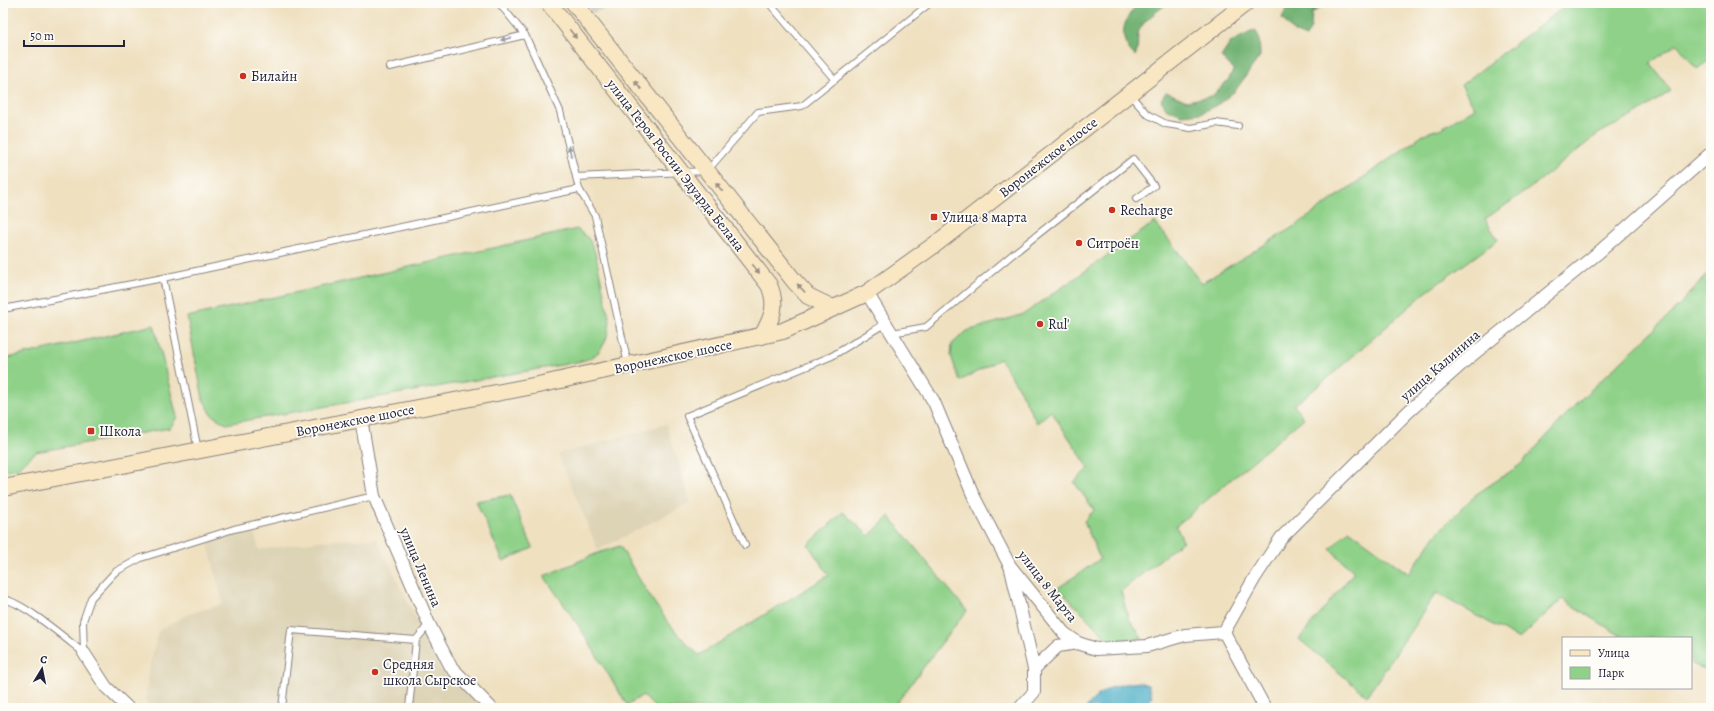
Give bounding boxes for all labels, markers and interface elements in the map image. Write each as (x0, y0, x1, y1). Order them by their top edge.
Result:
scale bar (24, 22, 124, 48)
text: 50 m (30, 28, 54, 44)
one-way arrow (569, 28, 577, 39)
one-way arrow (500, 37, 513, 43)
place label: Билайн (251, 67, 297, 86)
marker: Билайн (238, 71, 248, 81)
street label: улица Героя России Эдуарда Белана (602, 74, 749, 256)
one-way arrow (634, 79, 643, 90)
street label: Воронежское шоссе (995, 113, 1102, 202)
one-way arrow (566, 145, 572, 157)
one-way arrow (715, 181, 724, 192)
place label: Recharge (1120, 201, 1173, 220)
marker: Recharge (1107, 205, 1117, 215)
place label: Улица 8 марта (942, 208, 1027, 227)
marker: Улица 8 марта (929, 212, 939, 222)
place label: Ситроён (1087, 234, 1139, 253)
marker: Ситроён (1074, 238, 1084, 248)
one-way arrow (752, 263, 761, 274)
one-way arrow (796, 283, 806, 293)
place label: Rul' (1048, 315, 1070, 334)
marker: Rul' (1035, 319, 1045, 329)
street label: улица Калинина (1396, 325, 1485, 406)
street label: Воронежское шоссе (612, 335, 734, 378)
street label: Воронежское шоссе (294, 400, 416, 441)
place label: Школа (99, 422, 142, 441)
marker: Школа (86, 426, 96, 436)
street label: улица Ленина (395, 524, 446, 610)
street label: улица 8 Марта (1013, 546, 1082, 627)
legend (1562, 637, 1692, 689)
text: Улица (1598, 645, 1630, 661)
north arrow (22, 649, 62, 689)
text: С (39, 652, 49, 668)
place label: Средняя школа Сырское (383, 655, 476, 690)
text: Парк (1598, 665, 1624, 681)
marker: Средняя школа Сырское (370, 667, 380, 677)

